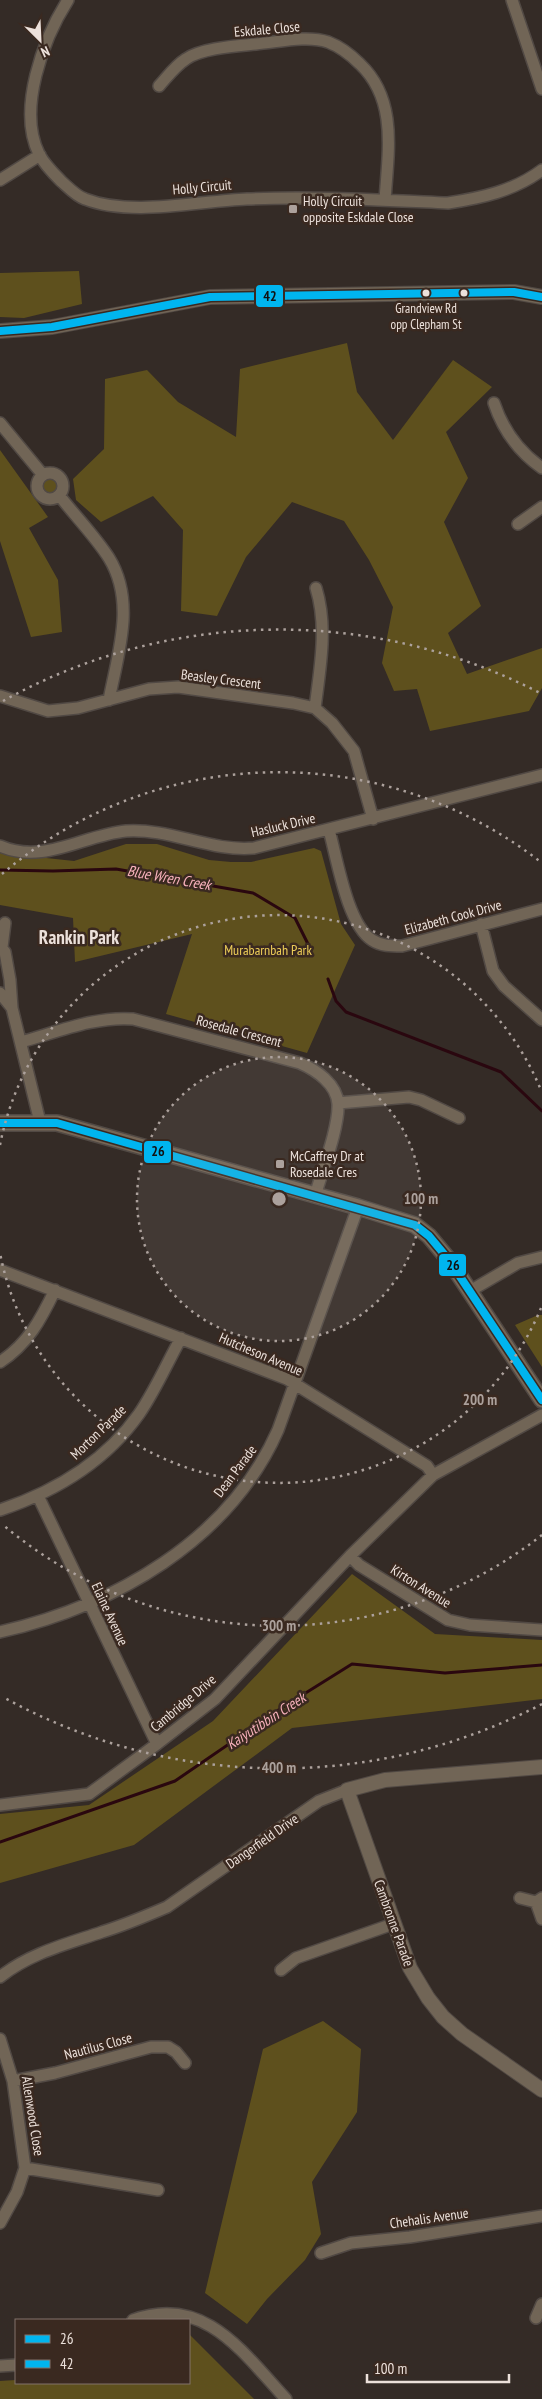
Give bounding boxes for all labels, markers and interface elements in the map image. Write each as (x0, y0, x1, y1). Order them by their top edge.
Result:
north arrow (15, 15, 65, 65)
street label: Eskdale Close (233, 17, 301, 41)
text: N (38, 42, 52, 62)
street label: Holly Circuit (172, 175, 232, 199)
place label: Holly Circuit opposite Eskdale Close (303, 192, 414, 226)
marker: Holly Circuit opposite Eskdale Close (287, 203, 299, 215)
line badge: 42 (255, 284, 284, 308)
text: 42 (263, 287, 277, 305)
marker: Grandview Rd opp Clepham St (421, 288, 431, 298)
unlabelled marker (459, 288, 469, 298)
place label: Grandview Rd opp Clepham St (391, 300, 462, 333)
street label: Beasley Crescent (180, 665, 262, 693)
street label: Hasluck Drive (249, 809, 317, 841)
water label: Blue Wren Creek (126, 861, 215, 895)
street label: Elizabeth Cook Drive (403, 895, 504, 939)
district label: Rankin Park (39, 925, 119, 949)
park label: Murabarnbah Park (224, 941, 312, 959)
street label: Rosedale Crescent (194, 1011, 284, 1051)
line badge: 26 (143, 1140, 172, 1164)
text: 26 (151, 1142, 165, 1160)
place label: McCaffrey Dr at Rosedale Cres (290, 1147, 364, 1181)
marker: McCaffrey Dr at Rosedale Cres (274, 1158, 286, 1170)
text: 100 m (404, 1189, 438, 1208)
centre of rings (270, 1190, 288, 1208)
line badge: 26 (438, 1253, 467, 1277)
text: 26 (446, 1256, 460, 1274)
street label: Hutcheson Avenue (216, 1328, 306, 1380)
text: 200 m (463, 1390, 497, 1409)
street label: Morton Parade (66, 1401, 130, 1463)
street label: Dean Parade (210, 1441, 261, 1501)
street label: Kirton Avenue (387, 1560, 455, 1612)
street label: Elaine Avenue (88, 1579, 133, 1649)
text: 300 m (262, 1616, 296, 1635)
street label: Cambridge Drive (146, 1670, 220, 1736)
water label: Kaiyutibbin Creek (222, 1687, 311, 1753)
text: 400 m (262, 1758, 296, 1777)
street label: Dangerfield Drive (222, 1809, 302, 1873)
street label: Cambronne Parade (370, 1877, 418, 1969)
street label: Nautilus Close (62, 2028, 134, 2064)
street label: Allenwood Close (18, 2075, 48, 2157)
street label: Chehalis Avenue (389, 2204, 470, 2232)
legend (15, 2319, 190, 2384)
text: 26 (60, 2329, 74, 2348)
scale bar (367, 2352, 510, 2384)
text: 42 (60, 2354, 74, 2373)
text: 100 m (374, 2359, 407, 2378)

